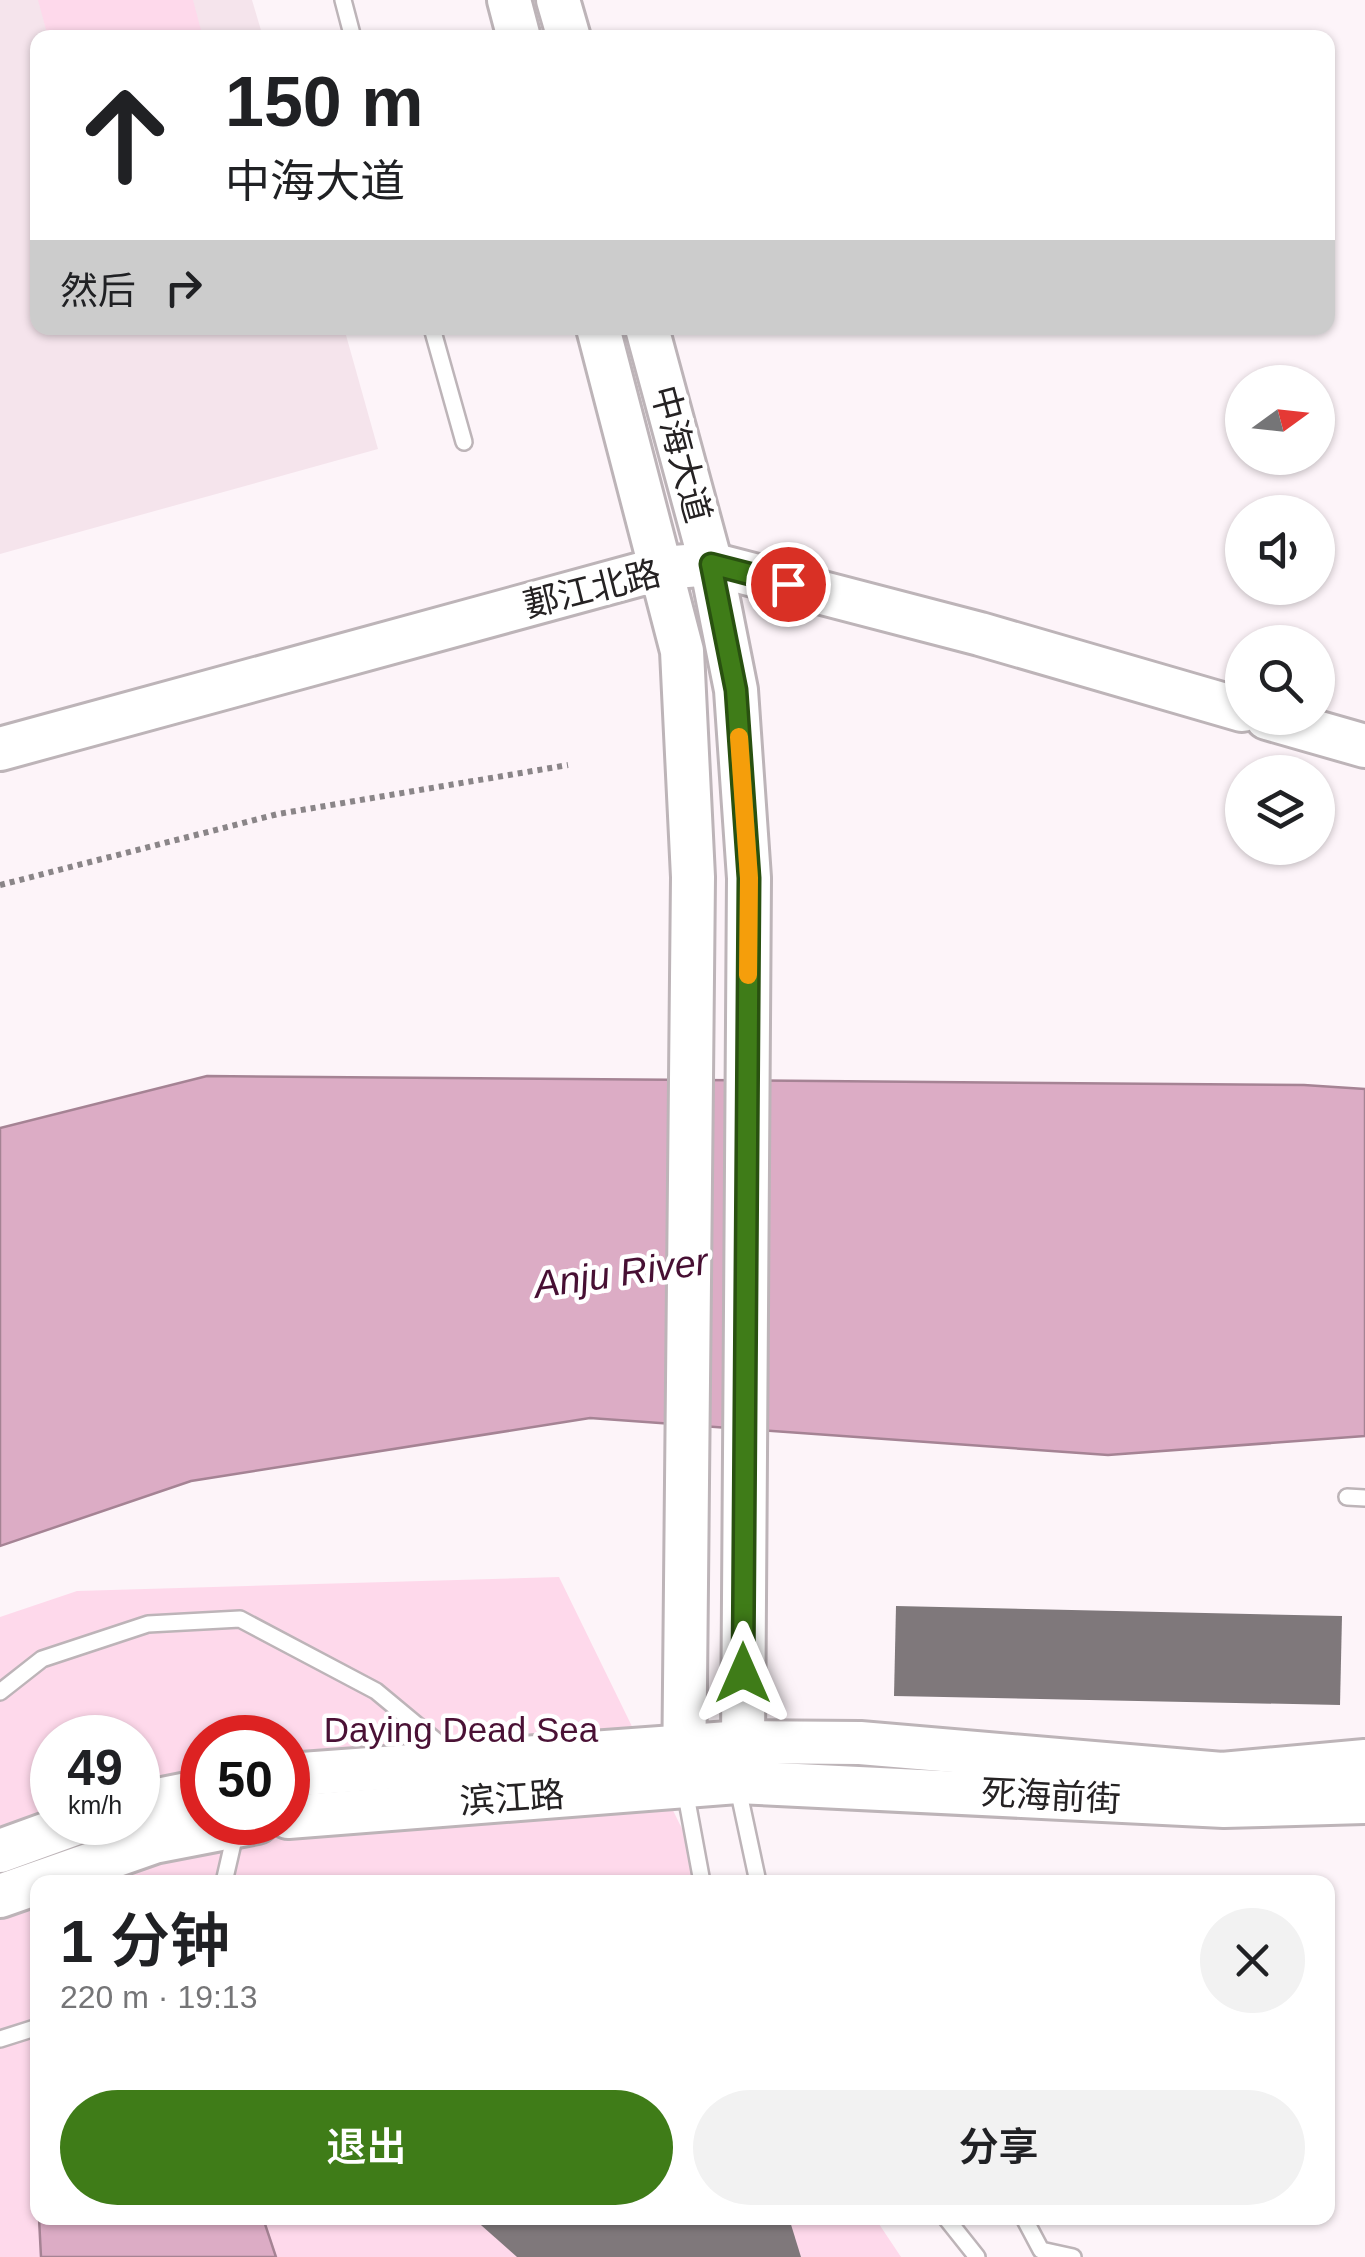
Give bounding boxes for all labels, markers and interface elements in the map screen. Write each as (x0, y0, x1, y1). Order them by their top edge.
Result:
text: 150 m (225, 63, 423, 141)
icon: ahead (60, 70, 190, 200)
text: 中海大道 (225, 156, 405, 207)
icon: right (156, 260, 211, 315)
text: 然后 (60, 270, 136, 312)
north arrow (1225, 365, 1335, 475)
map controls (1225, 365, 1335, 865)
street label: 中海大道 (645, 381, 718, 527)
button: sound (1225, 495, 1335, 605)
pin (746, 542, 831, 627)
street label: 郪江北路 (519, 553, 665, 624)
icon: arrive (761, 557, 816, 612)
button: search (1225, 625, 1335, 735)
button: layers (1225, 755, 1335, 865)
water label: Anju River (529, 1240, 712, 1306)
position arrow (691, 1621, 795, 1725)
park label: Daying Dead Sea (324, 1710, 599, 1749)
speed limit sign: 50 (180, 1715, 310, 1845)
text: 49 (67, 1740, 123, 1796)
street label: 死海前街 (980, 1772, 1122, 1819)
street label: 滨江路 (458, 1774, 566, 1821)
text: km/h (68, 1791, 122, 1819)
text: 1 分钟 (60, 1908, 230, 1975)
button: close (1200, 1908, 1305, 2013)
text: 220 m · 19:13 (60, 1979, 257, 2015)
button: 退出 (60, 2090, 673, 2205)
button: 分享 (693, 2090, 1305, 2205)

